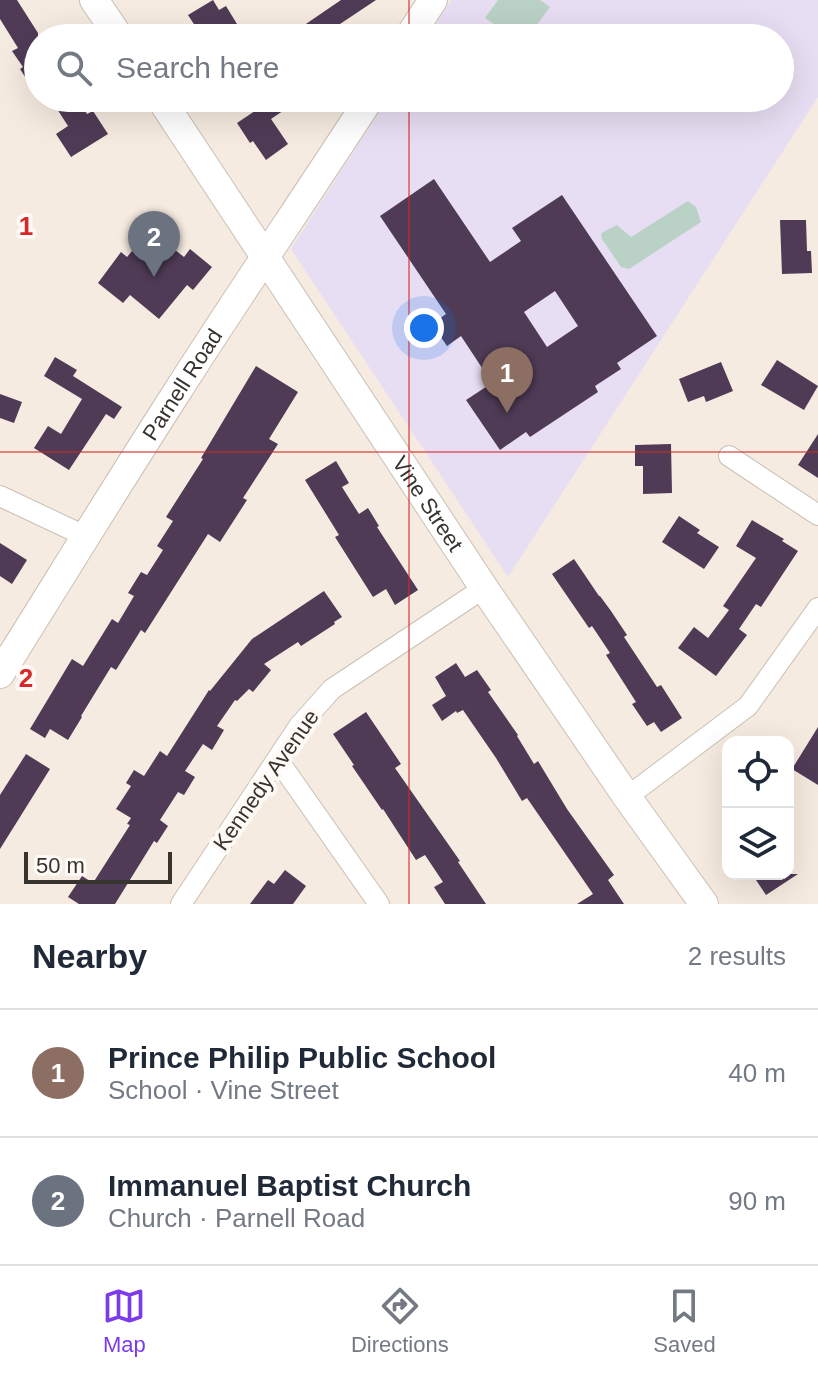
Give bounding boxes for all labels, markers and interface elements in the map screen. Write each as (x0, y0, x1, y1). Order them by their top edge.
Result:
search box (24, 24, 794, 112)
icon: search (52, 46, 96, 90)
text: Search here (116, 51, 279, 84)
text: 1 (19, 211, 33, 241)
pin: 2 (128, 211, 180, 277)
your location (404, 308, 444, 348)
street label: Parnell Road (137, 324, 227, 445)
pin: 1 (481, 347, 533, 413)
street label: Vine Street (388, 451, 468, 556)
text: 2 (19, 663, 33, 693)
street label: Kennedy Avenue (208, 705, 324, 855)
map controls (722, 736, 794, 880)
button: locate (722, 736, 794, 808)
button: layers (722, 808, 794, 880)
scale bar (24, 848, 172, 884)
text: 50 m (36, 853, 85, 878)
text: Nearby (32, 937, 147, 975)
text: 2 results (688, 941, 786, 971)
text: Prince Philip Public School (108, 1041, 496, 1074)
text: 1 (51, 1058, 65, 1088)
text: 40 m (728, 1058, 786, 1088)
text: School · Vine Street (108, 1075, 339, 1105)
text: Immanuel Baptist Church (108, 1169, 471, 1202)
text: 2 (51, 1186, 65, 1216)
text: 90 m (728, 1186, 786, 1216)
text: Church · Parnell Road (108, 1203, 365, 1233)
tab: Map (102, 1284, 146, 1358)
tab: Directions (351, 1284, 449, 1358)
tab: Saved (653, 1284, 716, 1358)

